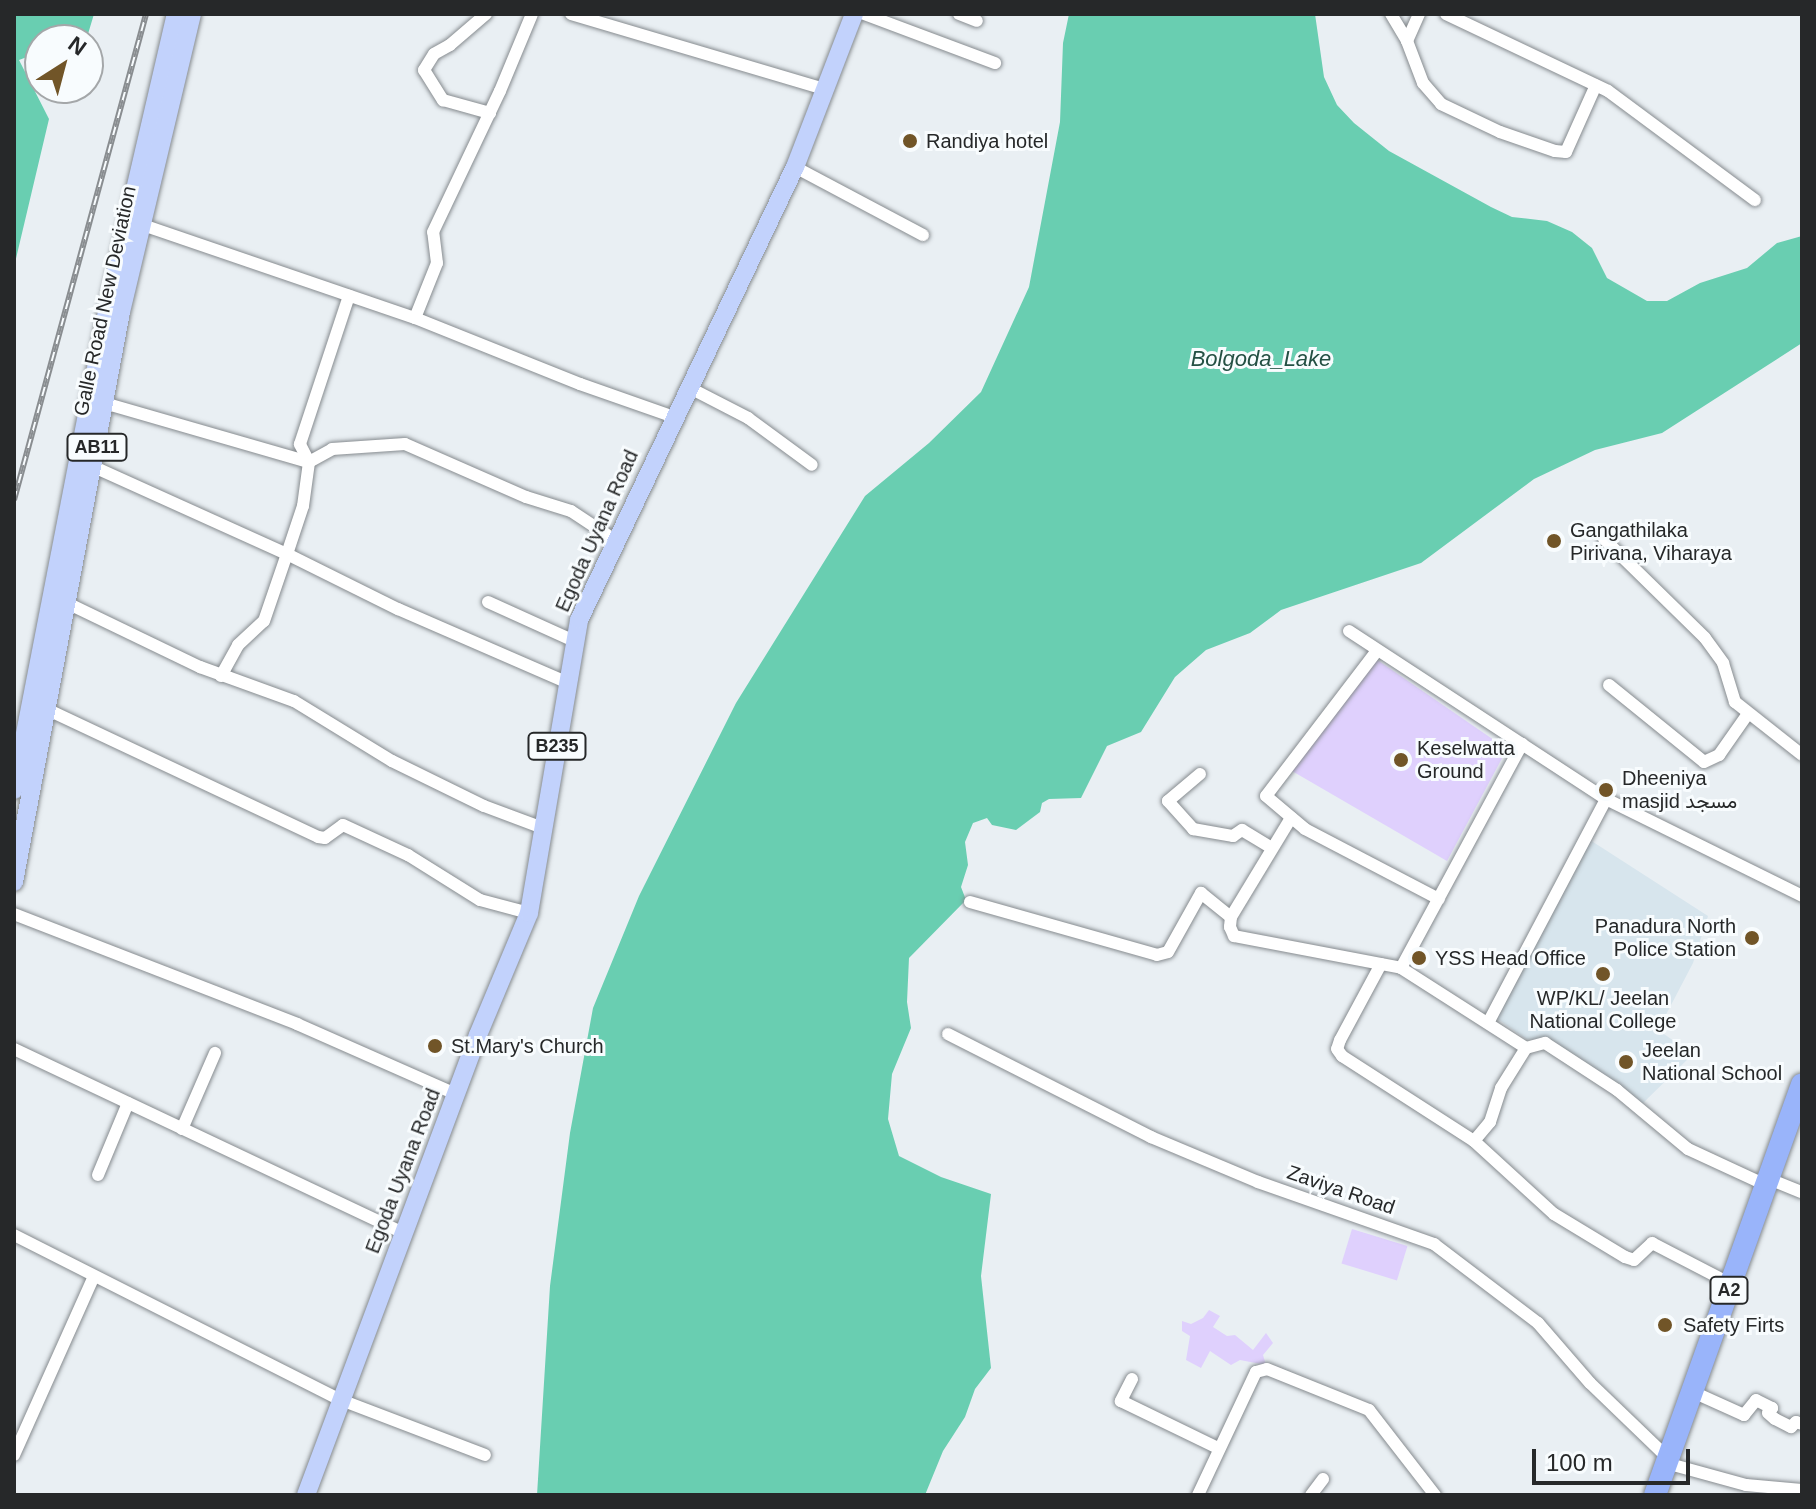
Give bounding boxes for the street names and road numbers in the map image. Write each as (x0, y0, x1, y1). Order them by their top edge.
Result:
street label: Galle Road New Deviation (69, 184, 141, 418)
road number: AB11 (65, 433, 129, 461)
street label: Egoda Uyana Road (551, 446, 643, 616)
road number: B235 (527, 732, 587, 760)
street label: Egoda Uyana Road (361, 1085, 445, 1257)
street label: Zaviya Road (1284, 1160, 1398, 1220)
road number: A2 (1709, 1276, 1749, 1304)

